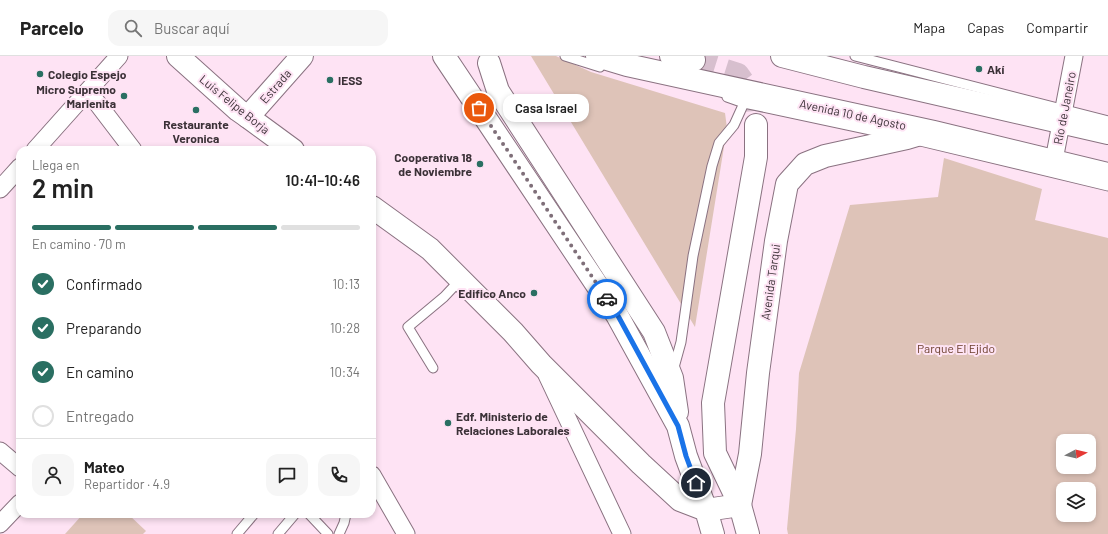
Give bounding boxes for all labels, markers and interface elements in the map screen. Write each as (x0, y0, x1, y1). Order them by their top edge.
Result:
search box (108, 10, 388, 46)
text: Parcelo (20, 16, 84, 39)
icon: search (122, 17, 144, 39)
text: Buscar aquí (154, 19, 230, 37)
text: Mapa (913, 19, 945, 36)
text: Capas (967, 19, 1004, 36)
text: Compartir (1026, 19, 1088, 36)
place label: Akí (987, 62, 1004, 76)
marker: Akí (974, 64, 984, 74)
street label: Estrada (256, 66, 294, 106)
place label: Colegio Espejo (48, 67, 127, 81)
marker: Colegio Espejo (35, 69, 45, 79)
street label: Río de Janeiro (1050, 70, 1078, 146)
street label: Luis Felipe Borja (197, 72, 273, 136)
place label: IESS (338, 73, 362, 87)
marker: IESS (325, 75, 335, 85)
place label: Micro Supremo Marlenita (36, 82, 116, 110)
marker: Micro Supremo Marlenita (119, 91, 129, 101)
pin (462, 91, 496, 125)
callout: Casa Israel (503, 94, 589, 122)
street label: Avenida 10 de Agosto (798, 96, 908, 132)
icon: bag (468, 97, 490, 119)
text: Casa Israel (515, 100, 577, 116)
marker: Restaurante Veronica (191, 105, 201, 115)
place label: Restaurante Veronica (163, 117, 229, 145)
place label: Cooperativa 18 de Noviembre (394, 150, 472, 178)
text: Llega en (32, 157, 79, 173)
marker: Cooperativa 18 de Noviembre (475, 159, 485, 169)
text: 10:41–10:46 (285, 171, 360, 189)
text: 2 min (32, 172, 94, 203)
text: En camino · 70 m (32, 236, 126, 252)
street label: Avenida Tarqui (758, 243, 782, 321)
icon: check (32, 273, 54, 295)
text: Confirmado (66, 275, 142, 293)
text: 10:13 (332, 276, 360, 292)
courier (587, 279, 627, 319)
place label: Edifico Anco (458, 286, 526, 300)
marker: Edifico Anco (529, 288, 539, 298)
icon: car (596, 288, 618, 310)
icon: check (32, 317, 54, 339)
text: Preparando (66, 319, 142, 337)
text: 10:28 (330, 320, 360, 336)
park label: Parque El Ejido (917, 341, 995, 355)
icon: check (32, 361, 54, 383)
text: En camino (66, 363, 134, 381)
text: 10:34 (330, 364, 360, 380)
text: Entregado (66, 407, 134, 425)
place label: Edf. Ministerio de Relaciones Laborales (456, 409, 570, 437)
marker: Edf. Ministerio de Relaciones Laborales (443, 418, 453, 428)
north arrow (1056, 434, 1096, 474)
map controls (1056, 434, 1096, 522)
button: person (32, 454, 74, 496)
button: chat (266, 454, 308, 496)
button: phone (318, 454, 360, 496)
text: Mateo (84, 458, 125, 476)
pin (679, 466, 713, 500)
icon: home (685, 472, 707, 494)
text: Repartidor · 4.9 (84, 476, 170, 492)
button: layers (1056, 482, 1096, 522)

